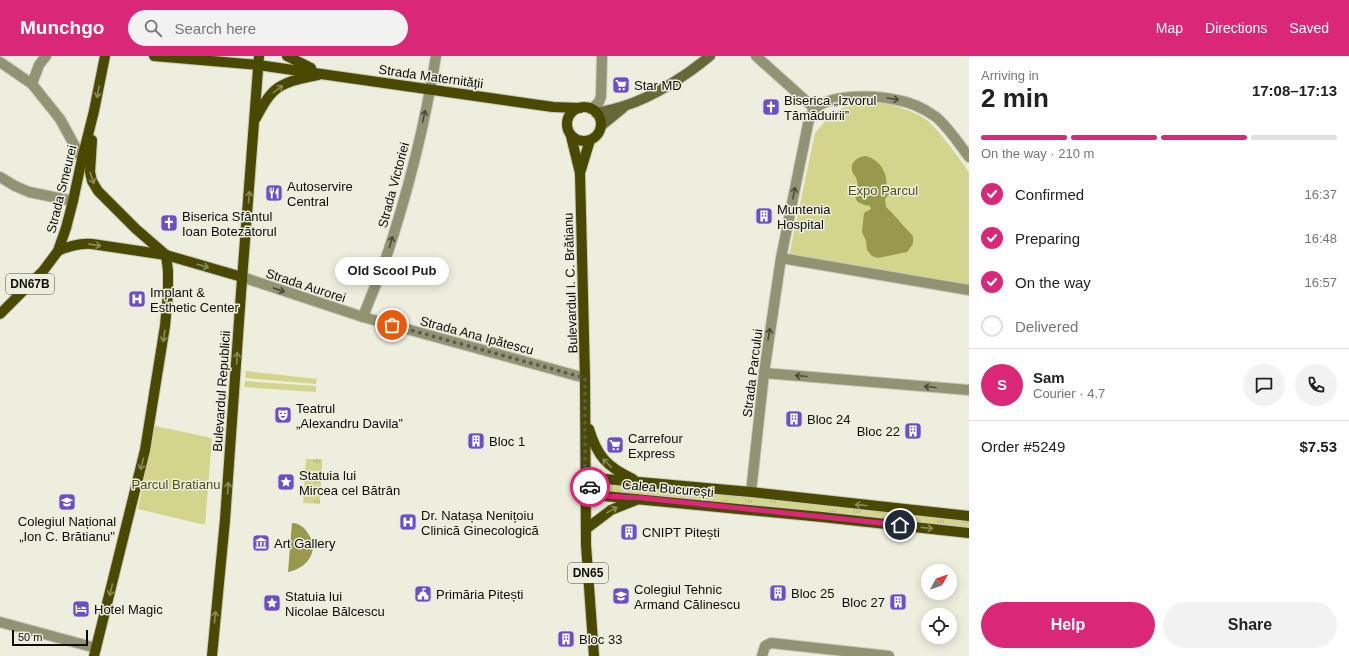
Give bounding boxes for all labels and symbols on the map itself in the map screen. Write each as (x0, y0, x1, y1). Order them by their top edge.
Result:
street label: Strada Maternității (378, 62, 484, 91)
supermarket icon: Star MD (611, 75, 631, 95)
place label: Star MD (634, 78, 682, 93)
one-way arrow (272, 84, 283, 93)
one-way arrow (94, 86, 102, 99)
place label: Biserica „Izvorul Tămăduirii” (784, 93, 877, 123)
one-way arrow (886, 95, 899, 103)
church icon: Biserica „Izvorul Tămăduirii” (761, 97, 781, 117)
one-way arrow (421, 110, 429, 123)
street label: Strada Victoriei (375, 141, 412, 230)
street label: Strada Smeurei (43, 143, 80, 235)
one-way arrow (89, 171, 96, 184)
place label: Autoservire Central (287, 179, 353, 209)
restaurant icon: Autoservire Central (264, 183, 284, 203)
park label: Expo Parcul (848, 183, 918, 198)
one-way arrow (790, 186, 798, 199)
one-way arrow (245, 191, 252, 204)
place label: Muntenia Hospital (777, 202, 831, 232)
building icon: Muntenia Hospital (754, 206, 774, 226)
place label: Biserica Sfântul Ioan Botezătorul (182, 209, 277, 239)
street label: Bulevardul I. C. Brătianu (561, 212, 580, 354)
church icon: Biserica Sfântul Ioan Botezătorul (159, 213, 179, 233)
one-way arrow (388, 235, 395, 248)
one-way arrow (88, 241, 101, 249)
callout: Old Scool Pub (335, 257, 449, 285)
one-way arrow (196, 263, 209, 270)
street label: Strada Aurorei (264, 266, 348, 305)
road number: DN67B (6, 274, 54, 294)
place label: Implant & Esthetic Center (150, 285, 240, 315)
one-way arrow (273, 287, 285, 295)
hospital icon: Implant & Esthetic Center (127, 289, 147, 309)
pin (375, 308, 409, 342)
street label: Strada Ana Ipătescu (418, 313, 535, 358)
street label: Strada Parcului (740, 328, 765, 418)
one-way arrow (765, 328, 773, 341)
one-way arrow (160, 329, 168, 342)
street label: Bulevardul Republicii (210, 330, 233, 452)
one-way arrow (233, 352, 241, 365)
one-way arrow (795, 373, 808, 380)
one-way arrow (924, 383, 937, 391)
place label: Teatrul „Alexandru Davila” (296, 401, 403, 431)
theatre icon: Teatrul „Alexandru Davila” (273, 405, 293, 425)
building icon: Bloc 24 (784, 409, 804, 429)
place label: Bloc 24 (807, 412, 850, 427)
building icon: Bloc 22 (903, 421, 923, 441)
place label: Bloc 22 (857, 424, 900, 439)
building icon: Bloc 1 (466, 431, 486, 451)
place label: Carrefour Express (628, 431, 684, 461)
place label: Bloc 1 (489, 434, 525, 449)
supermarket icon: Carrefour Express (605, 435, 625, 455)
one-way arrow (138, 457, 145, 470)
one-way arrow (602, 458, 612, 467)
courier (570, 467, 610, 507)
place label: Statuia lui Mircea cel Bătrân (299, 468, 400, 498)
place icon: Statuia lui Mircea cel Bătrân (276, 472, 296, 492)
park label: Parcul Bratianu (132, 477, 220, 492)
street label: Calea București (622, 477, 714, 500)
one-way arrow (224, 482, 231, 495)
school or university icon: Colegiul Național „Ion C. Brătianu" (57, 492, 77, 512)
one-way arrow (855, 501, 868, 509)
one-way arrow (606, 505, 618, 513)
place label: Dr. Natașa Nenițoiu Clinică Ginecologică (421, 508, 540, 538)
pin (883, 508, 917, 542)
hospital icon: Dr. Natașa Nenițoiu Clinică Ginecologică (398, 512, 418, 532)
place label: Colegiul Național „Ion C. Brătianu" (18, 514, 116, 544)
building icon: CNIPT Pitești (619, 522, 639, 542)
one-way arrow (920, 524, 933, 532)
place label: CNIPT Pitești (642, 525, 720, 540)
museum icon: Art Gallery (251, 533, 271, 553)
place label: Art Gallery (274, 536, 336, 551)
road number: DN65 (568, 563, 608, 583)
north arrow (921, 564, 957, 600)
place label: Colegiul Tehnic Armand Călinescu (634, 582, 740, 612)
one-way arrow (107, 583, 114, 596)
building icon: Bloc 25 (768, 583, 788, 603)
public building icon: Primăria Pitești (413, 584, 433, 604)
school or university icon: Colegiul Tehnic Armand Călinescu (611, 586, 631, 606)
place label: Bloc 25 (791, 586, 834, 601)
place label: Primăria Pitești (436, 587, 524, 602)
place label: Statuia lui Nicolae Bălcescu (285, 589, 385, 619)
building icon: Bloc 27 (888, 592, 908, 612)
place icon: Statuia lui Nicolae Bălcescu (262, 593, 282, 613)
place label: Bloc 27 (842, 595, 885, 610)
hotel icon: Hotel Magic (71, 599, 91, 619)
place label: Hotel Magic (94, 602, 163, 617)
one-way arrow (212, 611, 219, 624)
scale bar (12, 628, 88, 647)
building icon: Bloc 33 (556, 629, 576, 649)
place label: Bloc 33 (579, 632, 622, 647)

